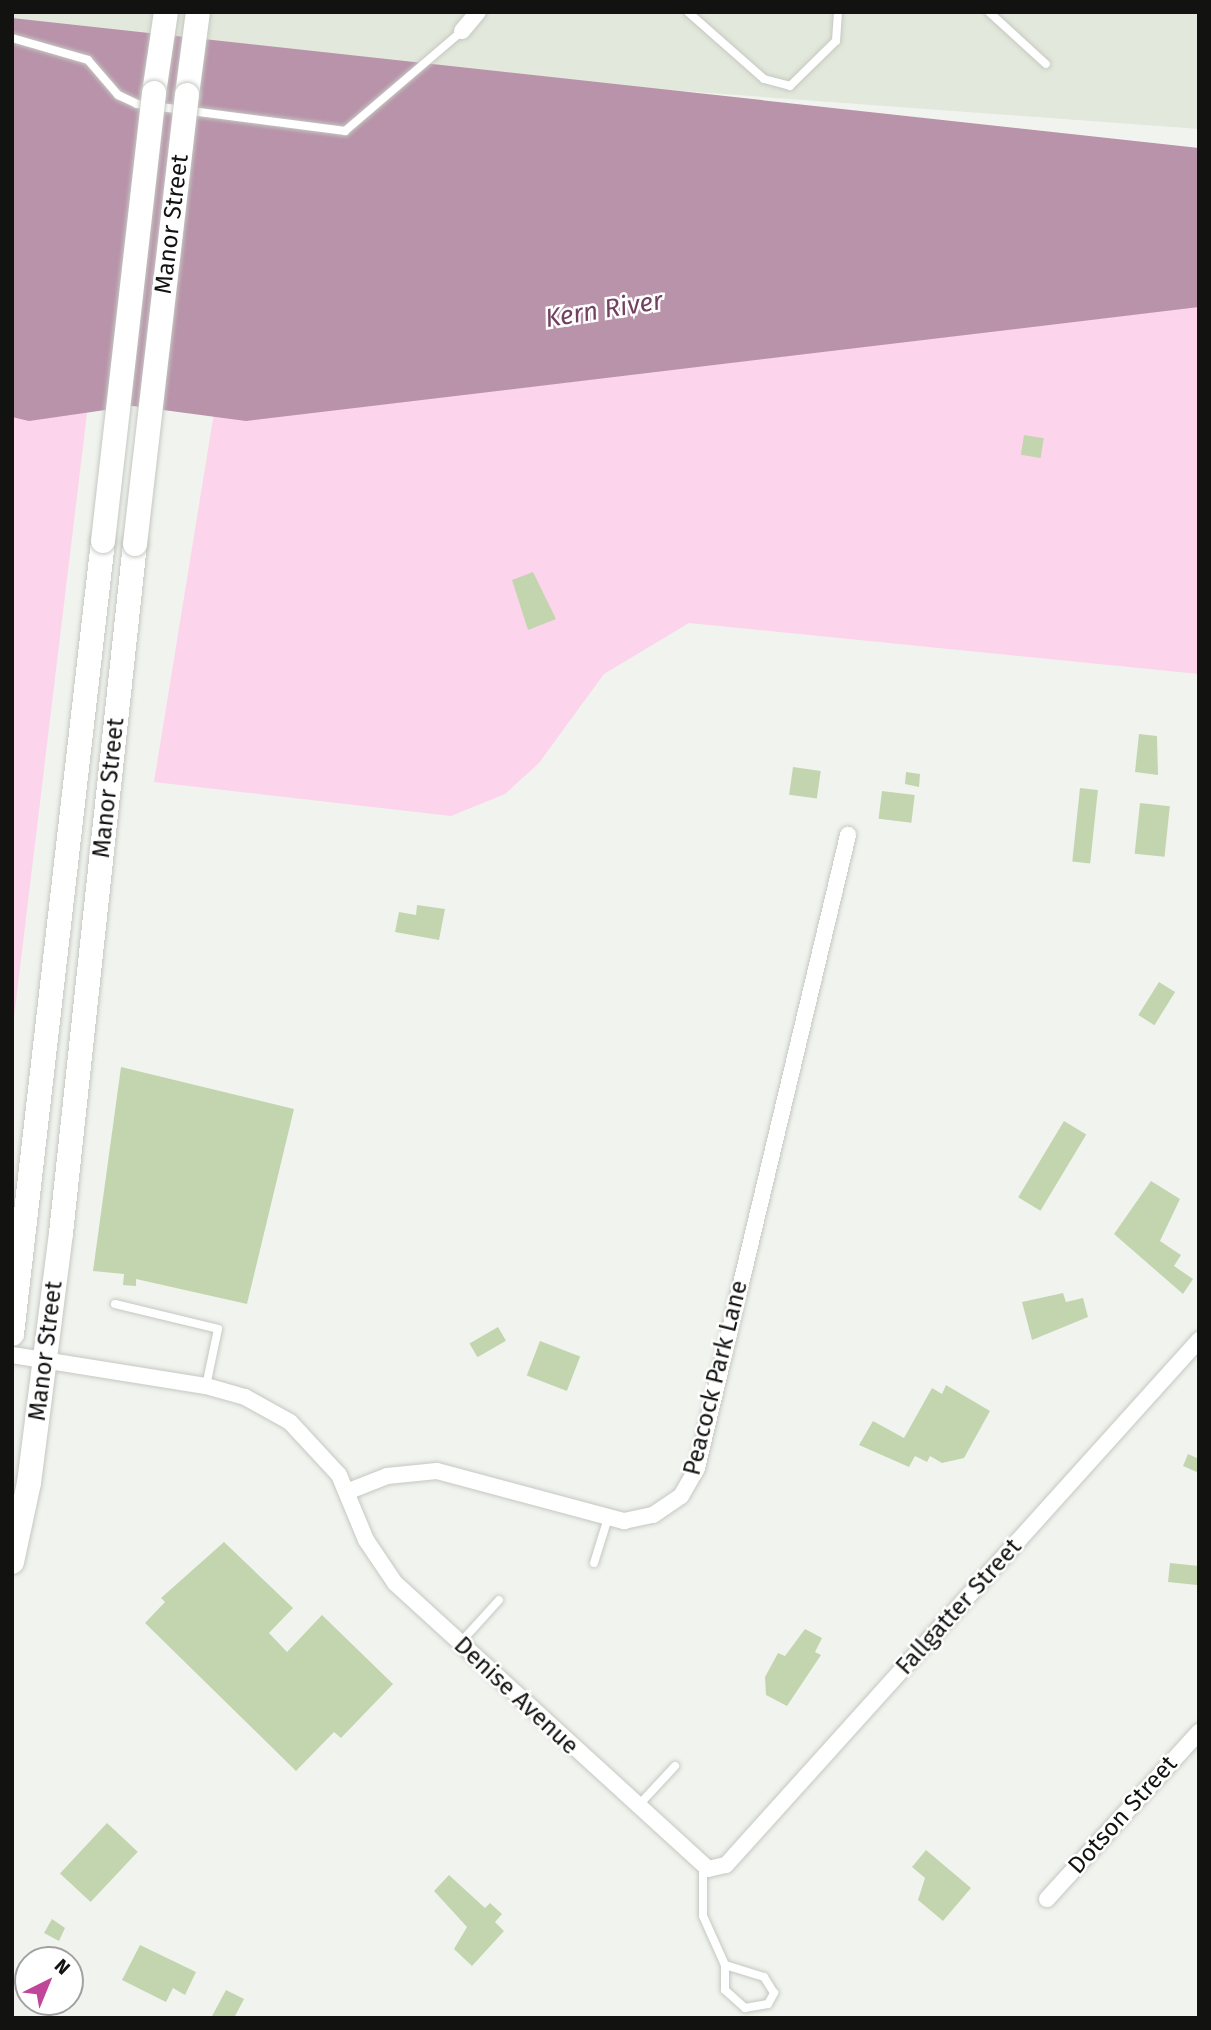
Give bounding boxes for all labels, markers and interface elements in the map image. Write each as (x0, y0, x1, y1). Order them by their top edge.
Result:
street label: Manor Street (149, 152, 195, 296)
water label: Kern River (543, 285, 665, 335)
street label: Manor Street (87, 717, 131, 859)
street label: Peacock Park Lane (678, 1278, 754, 1478)
street label: Manor Street (23, 1279, 69, 1423)
street label: Fallgatter Street (890, 1533, 1028, 1681)
street label: Denise Avenue (448, 1631, 584, 1761)
street label: Dotson Street (1062, 1750, 1184, 1880)
north arrow (14, 1946, 84, 2016)
text: N (50, 1954, 75, 1979)

